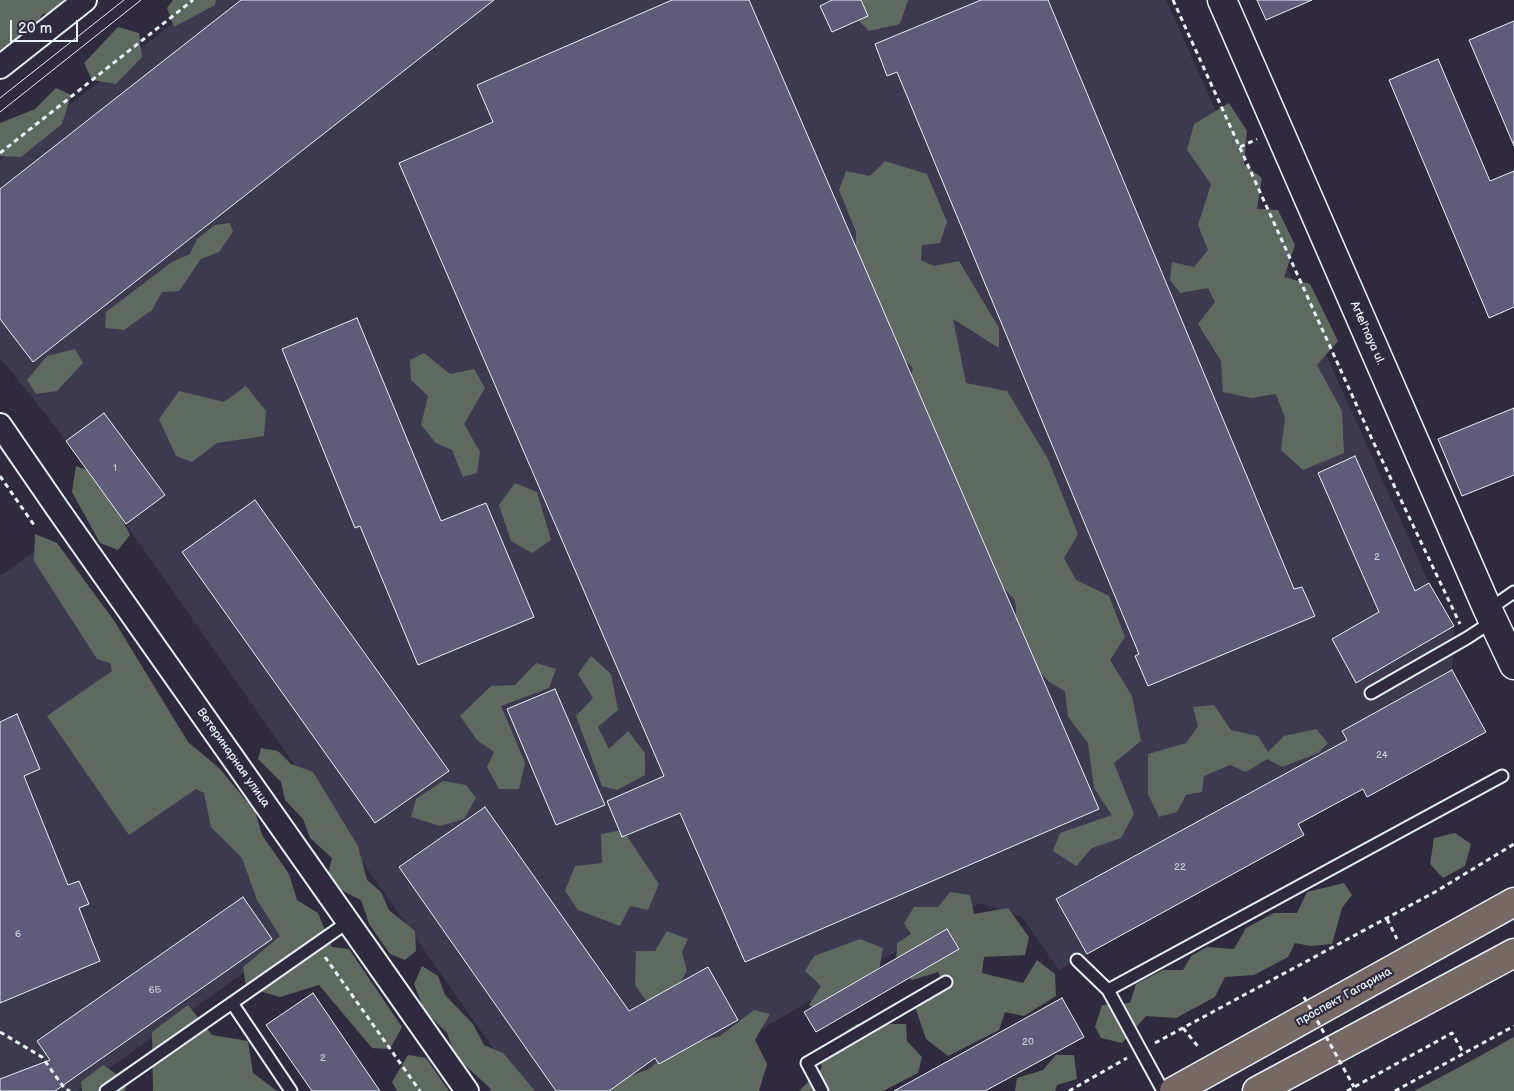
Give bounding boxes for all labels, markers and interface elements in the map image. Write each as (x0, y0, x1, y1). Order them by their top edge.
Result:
scale bar (12, 10, 80, 42)
text: 20 m (18, 19, 52, 38)
street label: Artel'naya ul. (1347, 299, 1387, 367)
house number: 1 (113, 462, 117, 474)
house number: 2 (1374, 551, 1380, 563)
street label: Ветеринарная улица (193, 706, 273, 810)
house number: 24 (1376, 749, 1388, 761)
house number: 22 (1174, 861, 1186, 873)
house number: 6 (15, 928, 21, 940)
street label: проспект Гагарина (1294, 965, 1394, 1029)
house number: 6Б (148, 984, 162, 996)
house number: 20 (1022, 1036, 1034, 1048)
house number: 2 (320, 1052, 326, 1064)

